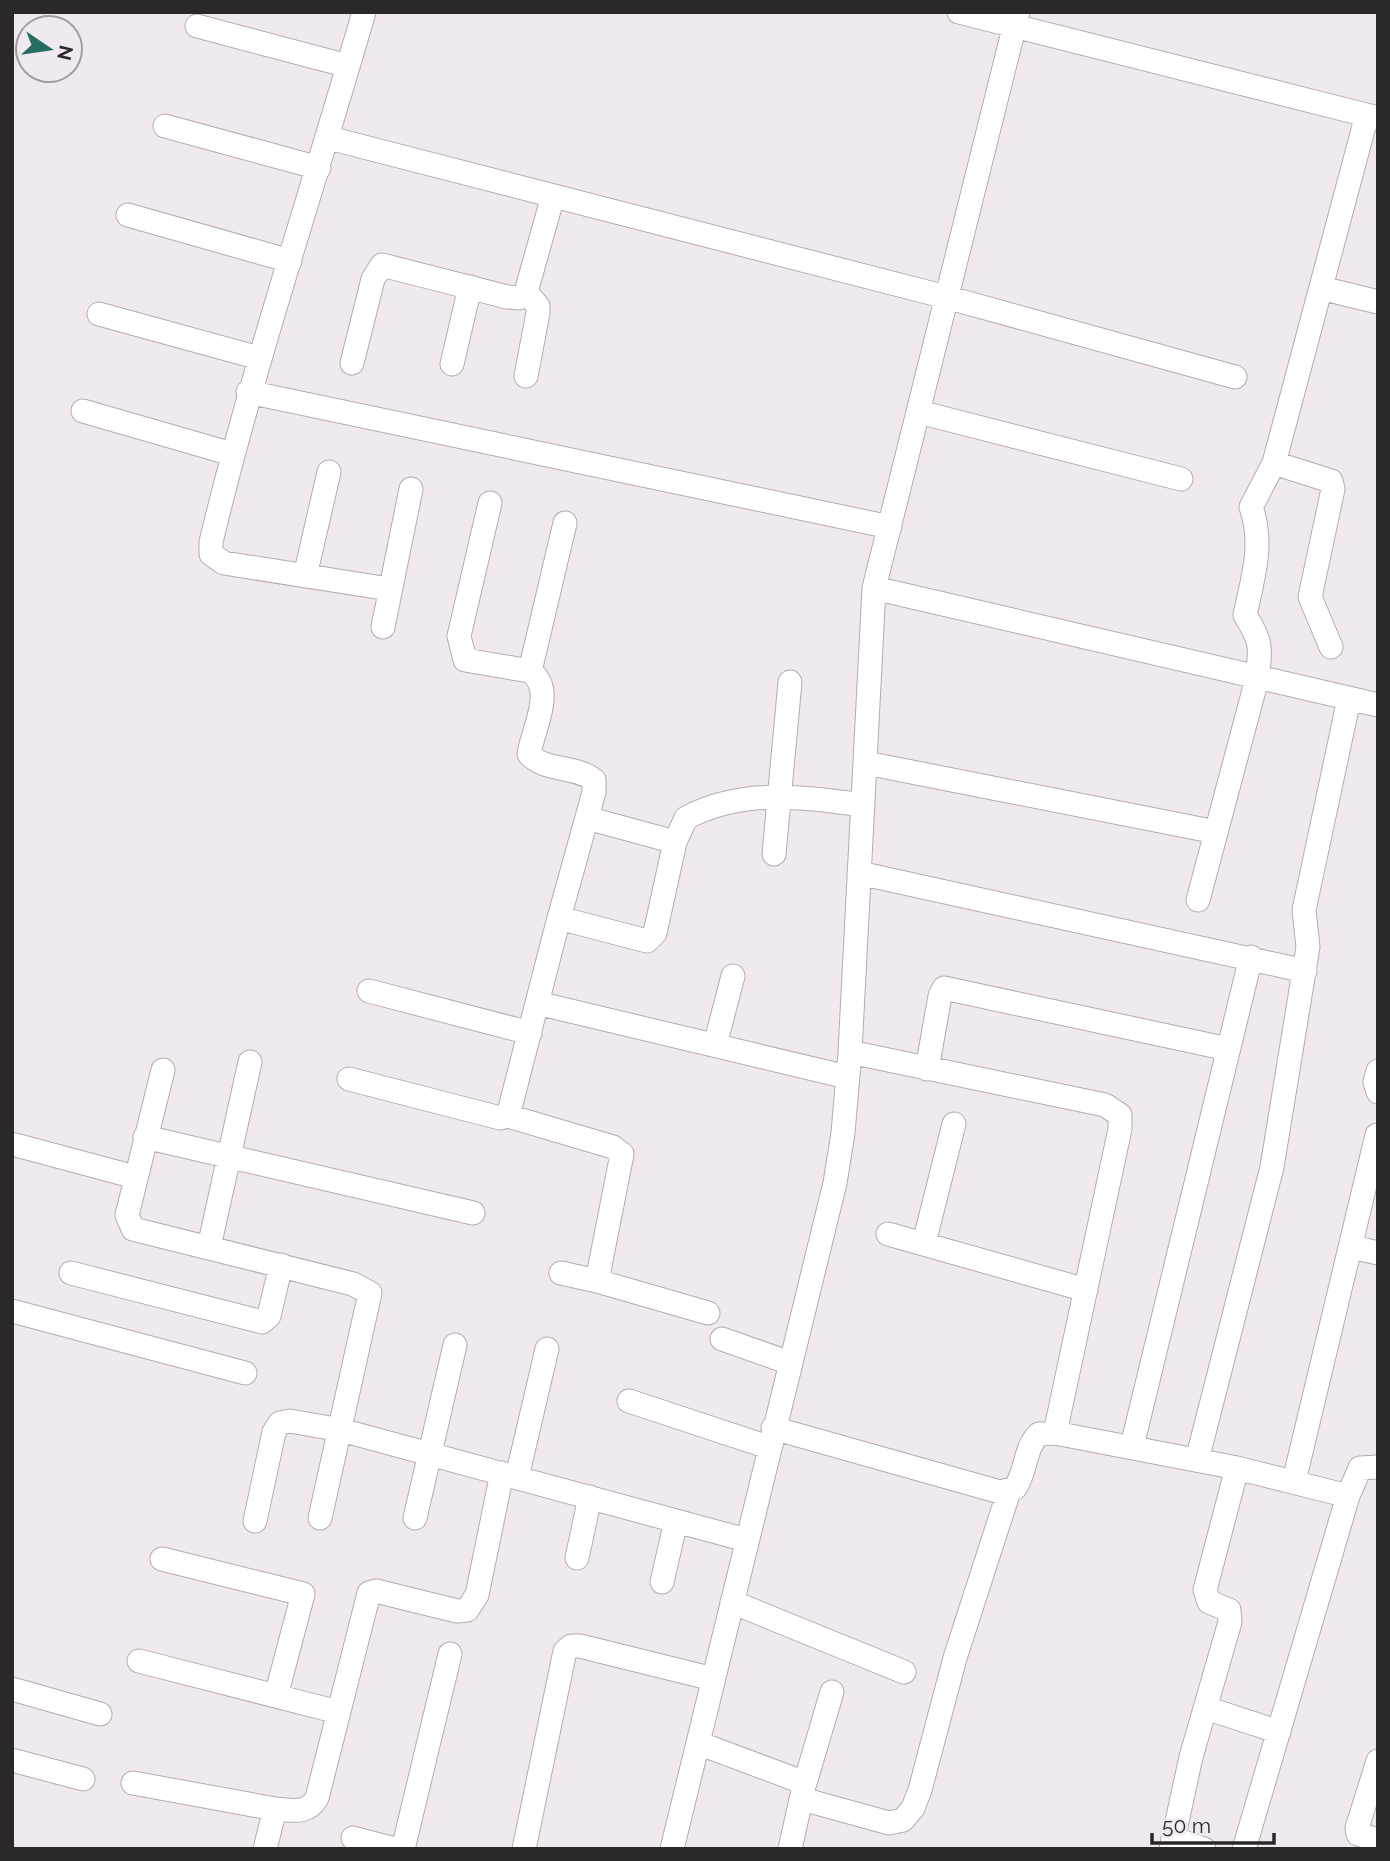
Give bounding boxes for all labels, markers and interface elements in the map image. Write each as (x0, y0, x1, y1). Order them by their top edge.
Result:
north arrow (14, 14, 84, 84)
text: N (53, 43, 78, 62)
scale bar (1152, 1801, 1274, 1845)
text: 50 m (1162, 1813, 1211, 1838)

